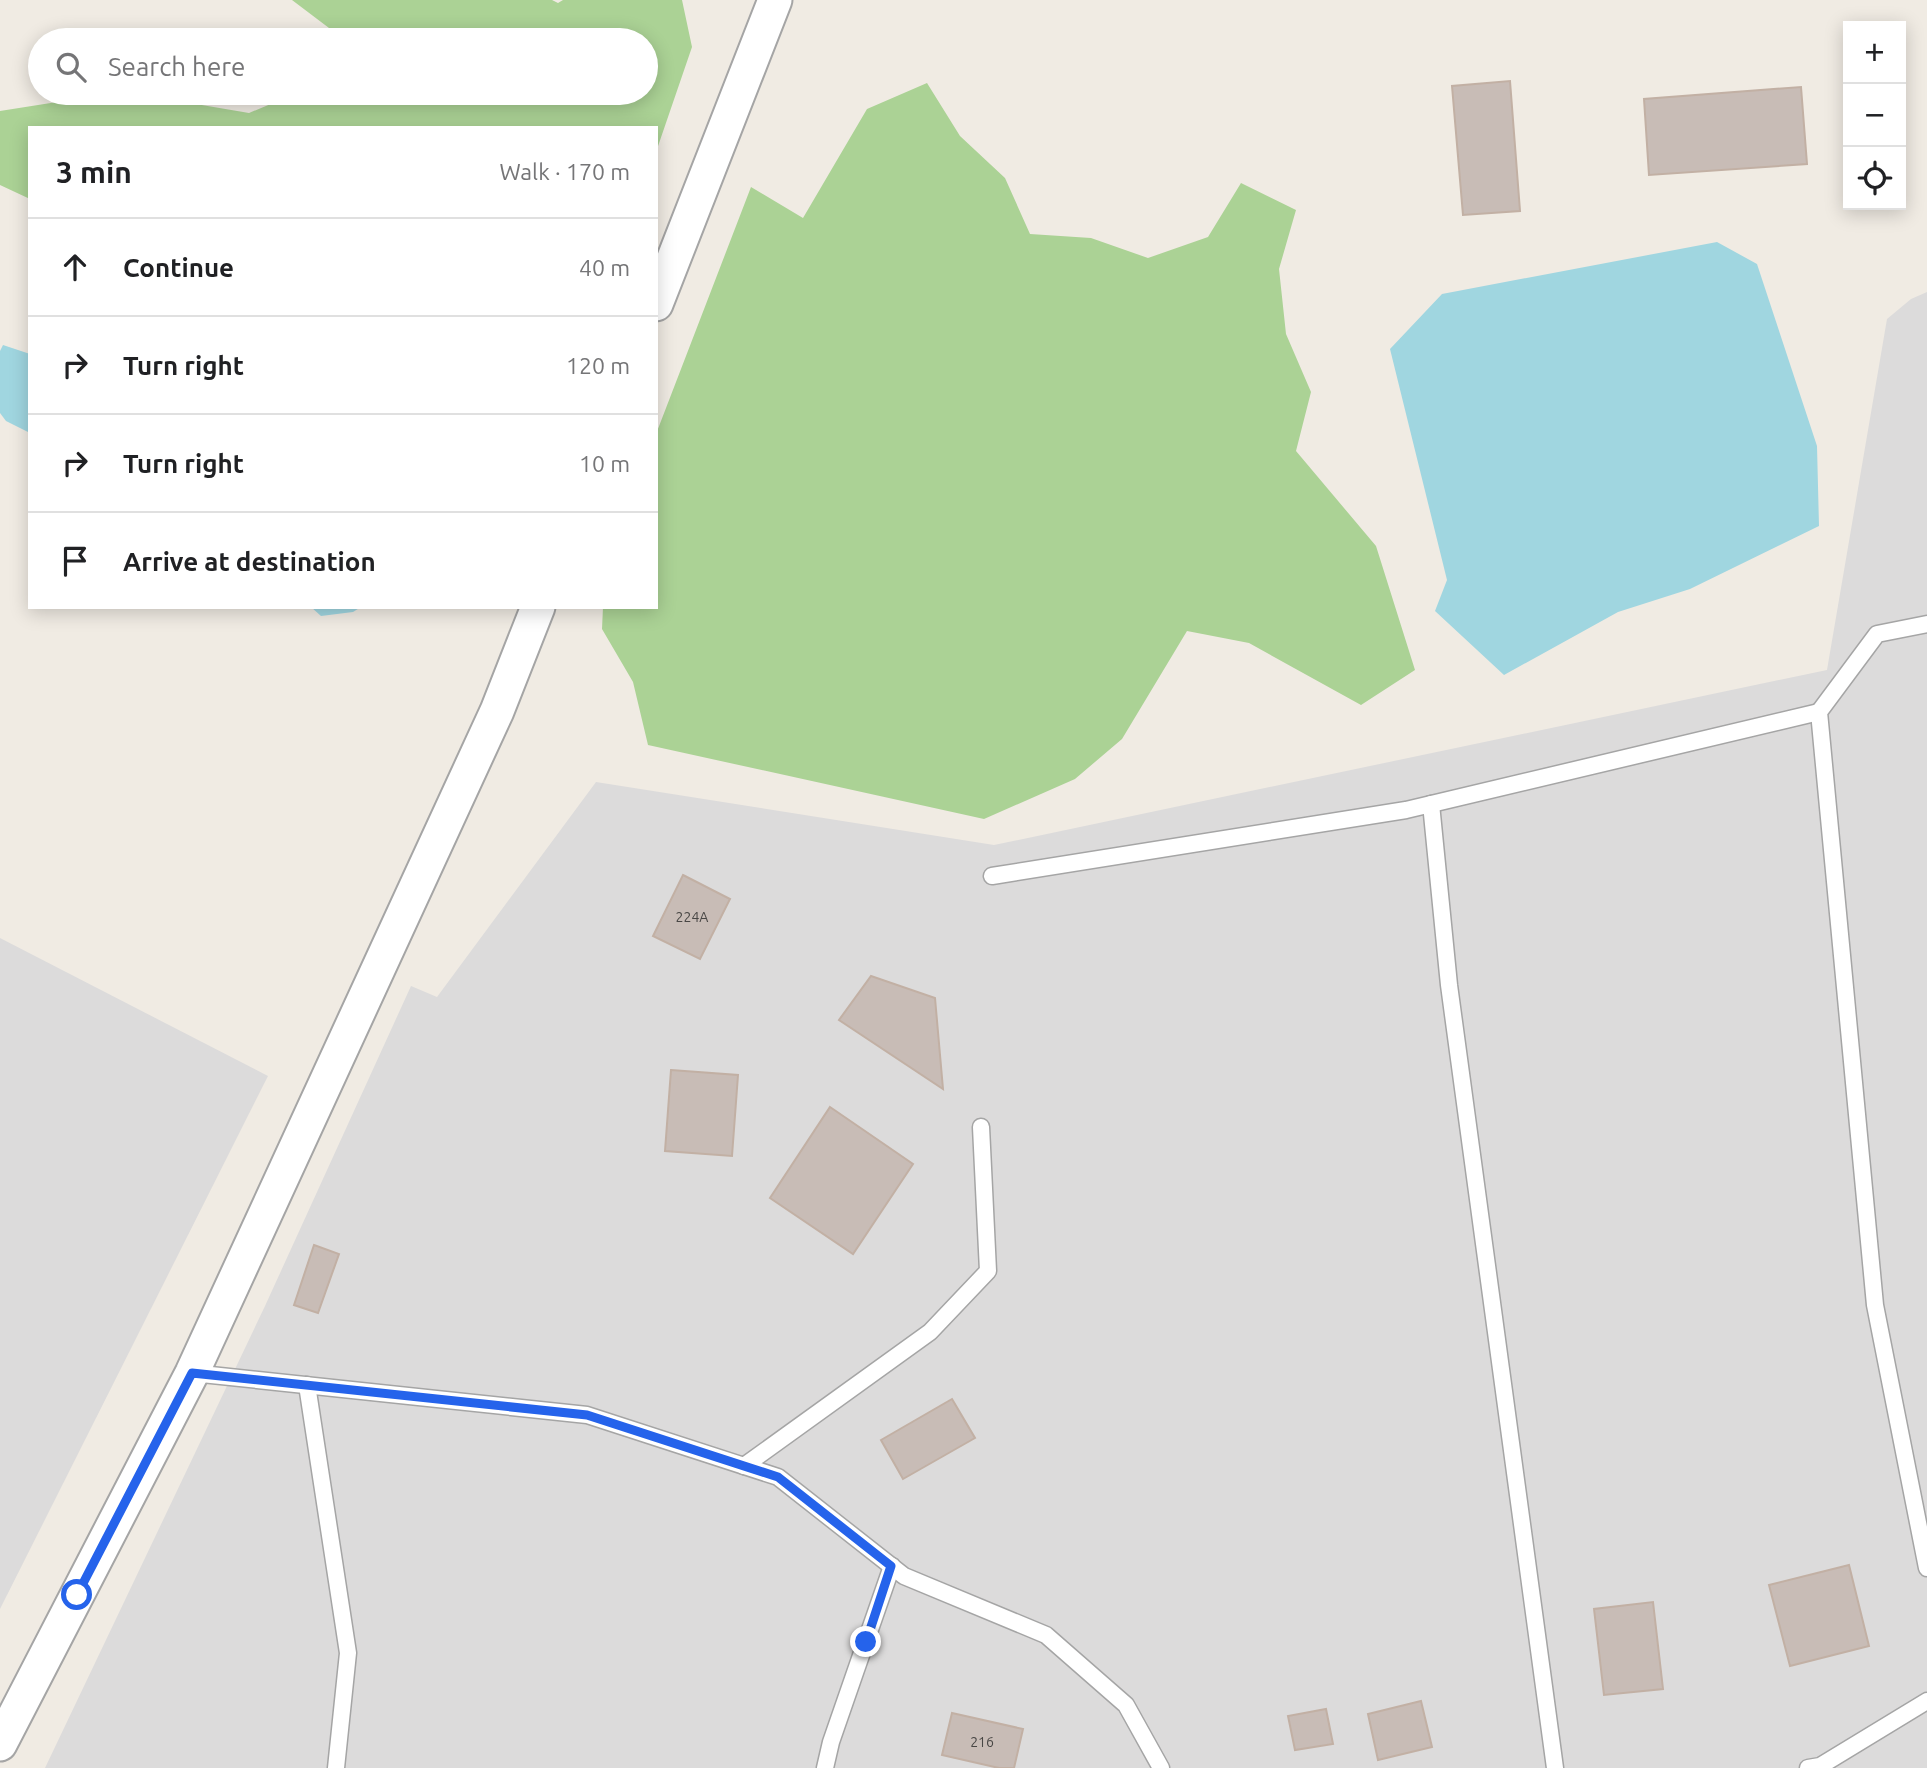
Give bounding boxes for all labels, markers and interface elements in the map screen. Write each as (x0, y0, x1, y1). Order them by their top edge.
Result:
map controls (1843, 21, 1906, 210)
button: + (1843, 21, 1906, 84)
search box (28, 28, 658, 105)
icon: search (52, 48, 90, 86)
text: Search here (108, 52, 245, 81)
button: − (1843, 84, 1906, 147)
button: locate (1843, 147, 1906, 210)
text: 3 min (56, 155, 132, 189)
text: Walk · 170 m (499, 159, 630, 184)
icon: ahead (56, 248, 94, 286)
text: Continue (123, 253, 234, 282)
text: 40 m (579, 255, 630, 280)
icon: right (56, 346, 94, 384)
text: Turn right (123, 351, 244, 380)
text: 120 m (566, 353, 630, 378)
icon: right (56, 444, 94, 482)
text: Turn right (123, 449, 244, 478)
text: 10 m (579, 451, 630, 476)
icon: arrive (56, 542, 94, 580)
text: Arrive at destination (123, 547, 376, 576)
house number: 224А (676, 909, 708, 925)
route start (61, 1579, 92, 1610)
route end (850, 1626, 881, 1657)
house number: 216 (970, 1734, 994, 1750)

